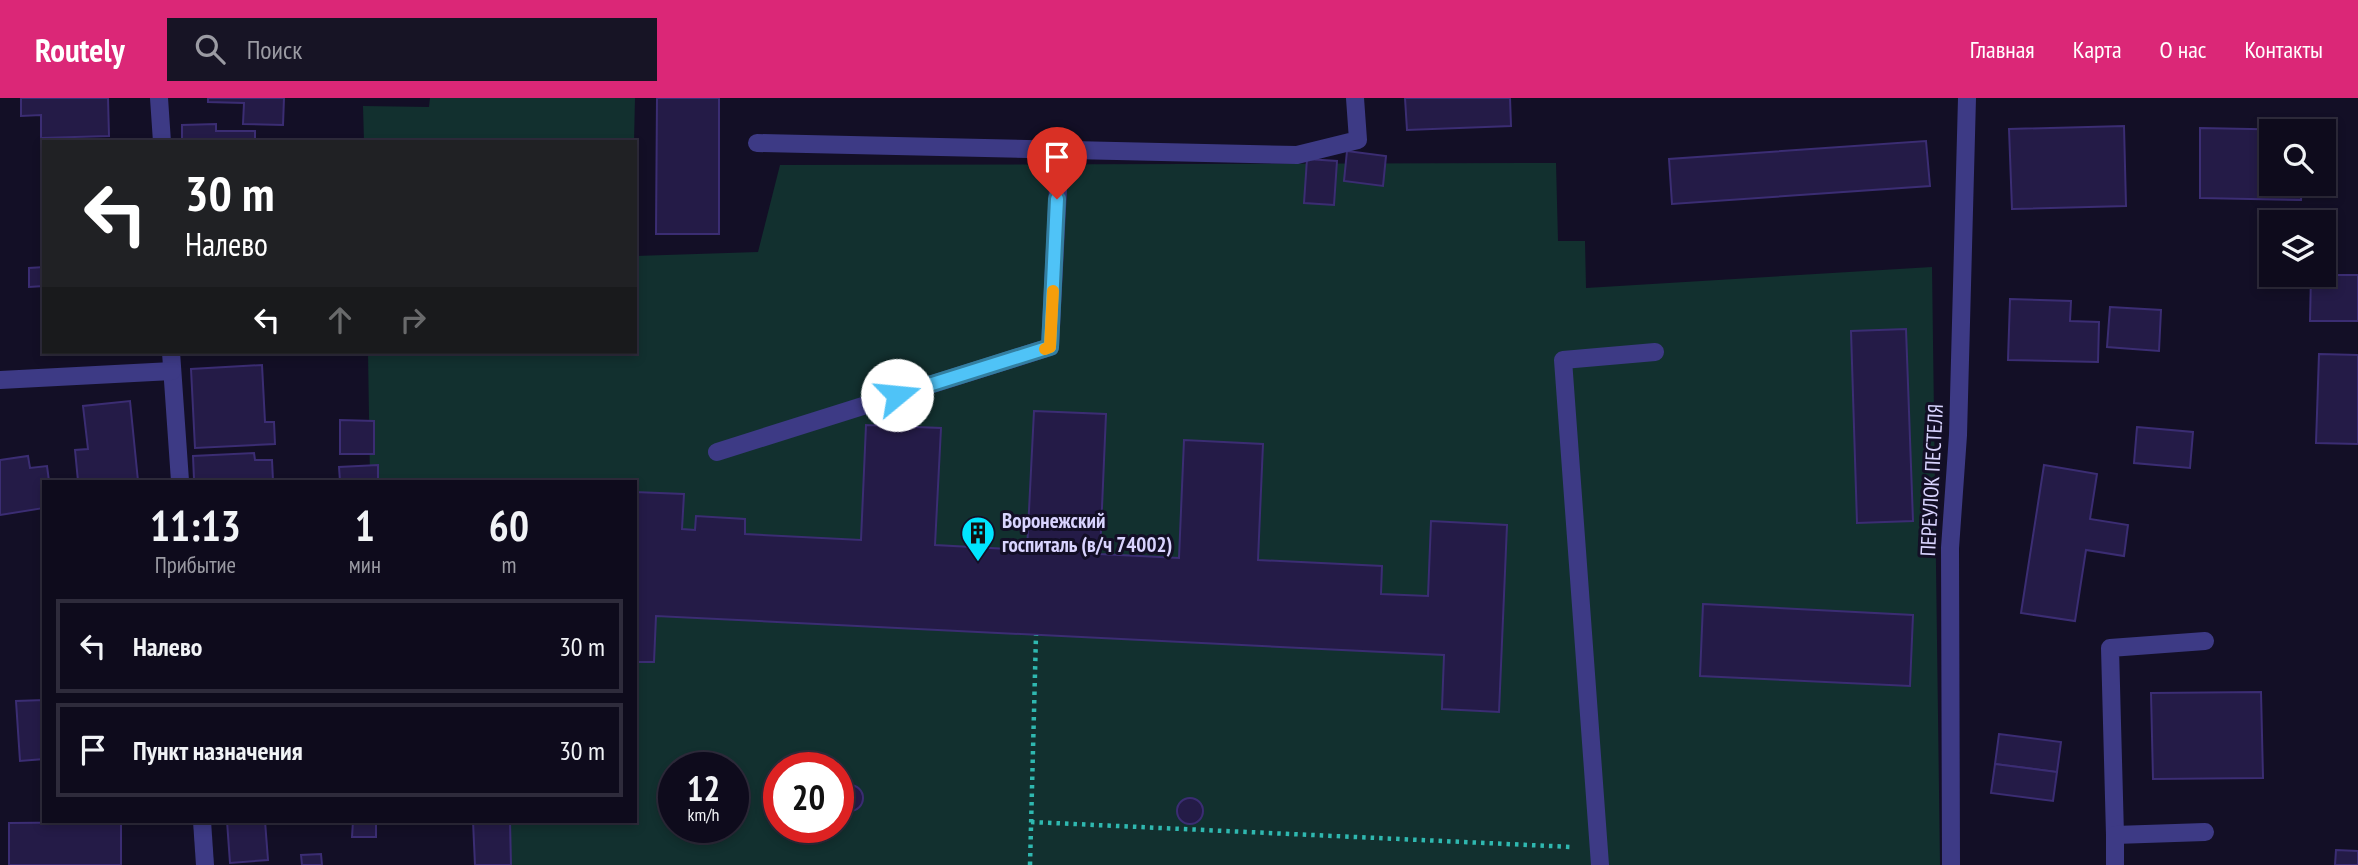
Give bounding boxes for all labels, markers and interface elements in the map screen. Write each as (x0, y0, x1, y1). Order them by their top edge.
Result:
search box (167, 18, 657, 81)
text: Routely (35, 28, 125, 71)
icon: search (191, 30, 229, 68)
text: Поиск (247, 33, 302, 66)
text: Главная (1970, 34, 2035, 65)
text: Карта (2073, 34, 2122, 65)
text: О нас (2160, 34, 2206, 65)
text: Контакты (2244, 34, 2323, 65)
map controls (2259, 119, 2336, 287)
button: search (2259, 119, 2336, 196)
pin (1027, 127, 1087, 199)
icon: arrive (1038, 138, 1076, 176)
text: 30 m (185, 161, 274, 225)
icon: left (70, 168, 161, 259)
button: layers (2259, 210, 2336, 287)
text: Налево (185, 223, 268, 265)
icon: left (248, 301, 286, 339)
icon: ahead (321, 301, 359, 339)
icon: right (394, 301, 432, 339)
position arrow (860, 358, 934, 432)
street label: ПЕРЕУЛОК ПЕСТЕЛЯ (1914, 403, 1949, 557)
text: 11:13 (150, 498, 241, 553)
text: 1 (355, 498, 375, 553)
text: 60 (489, 498, 529, 553)
place label: Воронежский госпиталь (в/ч 74002) (1002, 507, 1172, 558)
building icon: Воронежский госпиталь (в/ч 74002) (959, 514, 997, 563)
text: Прибытие (155, 550, 236, 579)
text: мин (349, 550, 381, 579)
text: m (501, 550, 516, 579)
icon: left (74, 627, 112, 665)
text: Налево (133, 630, 202, 663)
text: 30 m (559, 630, 605, 663)
icon: arrive (74, 731, 112, 769)
text: Пункт назначения (133, 734, 303, 767)
text: 30 m (559, 734, 605, 767)
speed limit sign: 20 (763, 752, 854, 843)
text: 12 (687, 765, 720, 811)
text: km/h (688, 803, 719, 826)

